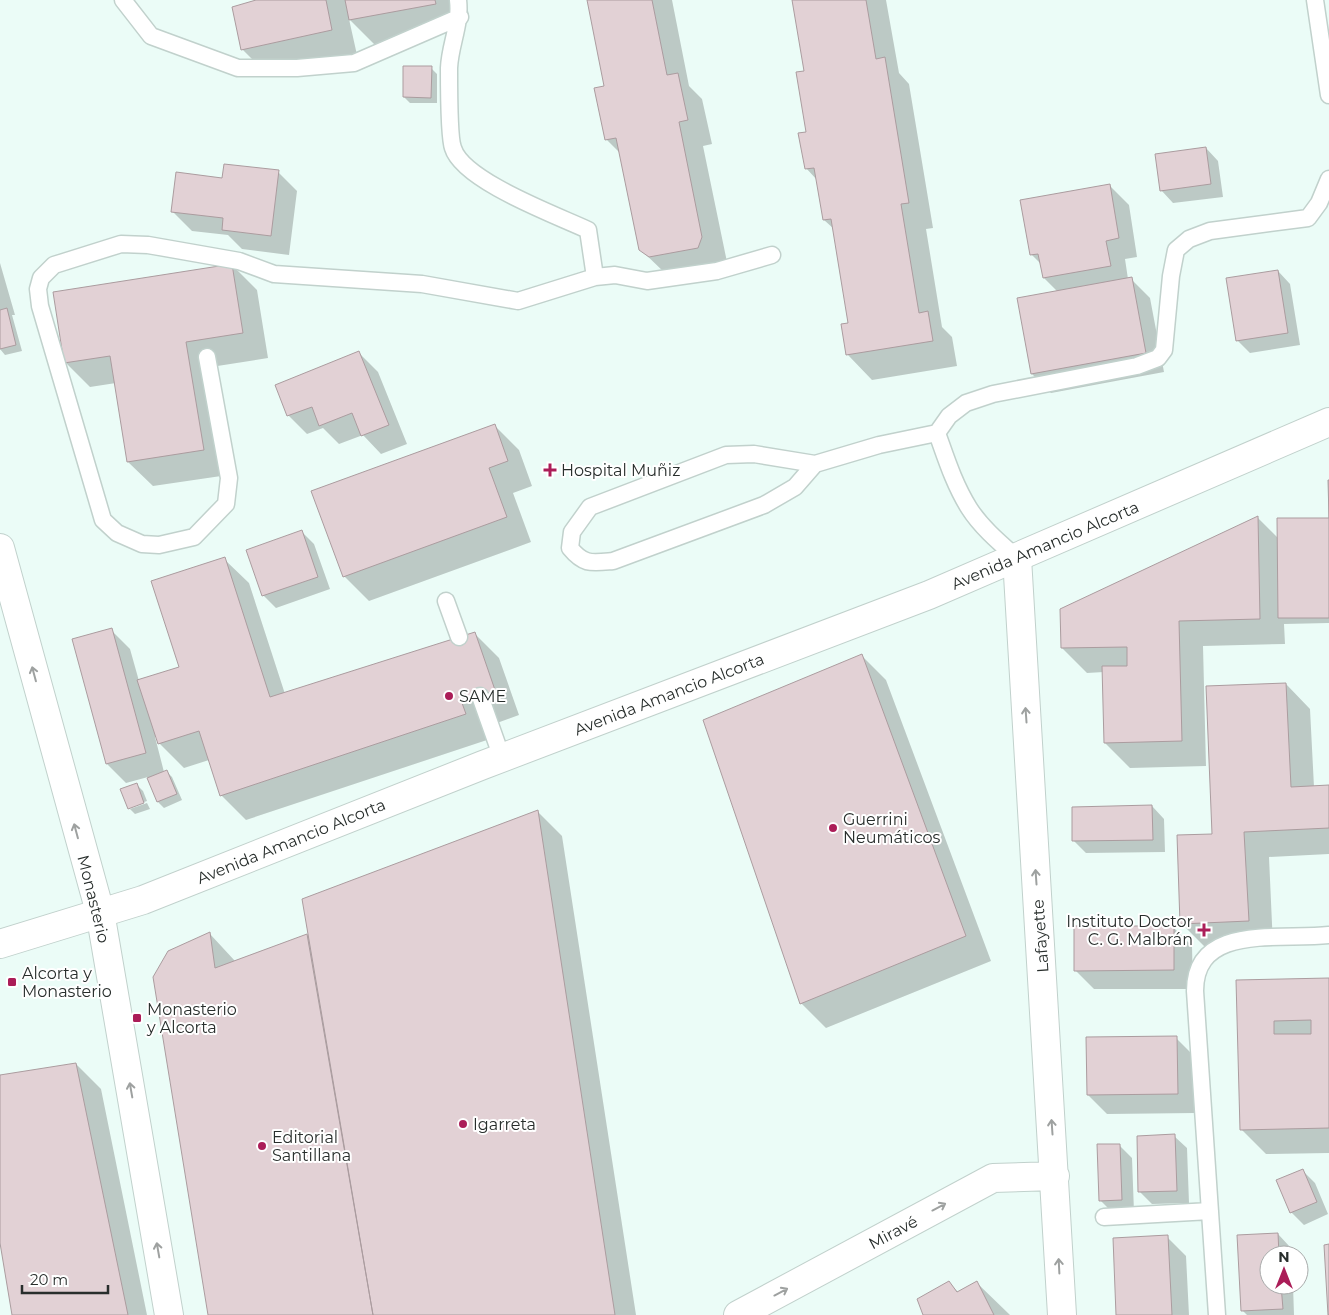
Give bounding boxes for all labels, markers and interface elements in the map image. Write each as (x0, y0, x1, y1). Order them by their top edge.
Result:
place label: Hospital Muñiz (561, 461, 680, 480)
marker: Hospital Muñiz (543, 463, 557, 477)
street label: Avenida Amancio Alcorta (949, 497, 1142, 594)
street label: Avenida Amancio Alcorta (572, 649, 767, 740)
one-way arrow (29, 667, 38, 683)
place label: SAME (459, 687, 506, 706)
marker: SAME (443, 690, 455, 702)
one-way arrow (1022, 708, 1031, 724)
street label: Avenida Amancio Alcorta (194, 795, 388, 888)
place label: Guerrini Neumáticos (843, 810, 941, 847)
marker: Guerrini Neumáticos (827, 822, 839, 834)
one-way arrow (71, 824, 81, 840)
street label: Monasterio (73, 853, 114, 945)
one-way arrow (1032, 870, 1041, 886)
street label: Lafayette (1028, 899, 1053, 973)
place label: Instituto Doctor C. G. Malbrán (1066, 912, 1193, 949)
marker: Instituto Doctor C. G. Malbrán (1197, 923, 1211, 937)
place label: Alcorta y Monasterio (22, 964, 112, 1001)
marker: Alcorta y Monasterio (6, 976, 18, 988)
place label: Monasterio y Alcorta (146, 1000, 237, 1037)
marker: Monasterio y Alcorta (131, 1012, 143, 1024)
one-way arrow (125, 1082, 135, 1098)
place label: Igarreta (473, 1115, 536, 1134)
marker: Igarreta (457, 1118, 469, 1130)
one-way arrow (1047, 1119, 1056, 1135)
place label: Editorial Santillana (272, 1128, 351, 1165)
marker: Editorial Santillana (256, 1140, 268, 1152)
one-way arrow (931, 1201, 946, 1211)
street label: Miravé (865, 1212, 921, 1253)
one-way arrow (152, 1242, 162, 1258)
north arrow (1259, 1245, 1309, 1295)
text: N (1278, 1248, 1290, 1266)
one-way arrow (1055, 1259, 1064, 1275)
scale bar (22, 1262, 109, 1294)
text: 20 m (30, 1270, 68, 1289)
one-way arrow (773, 1287, 788, 1297)

